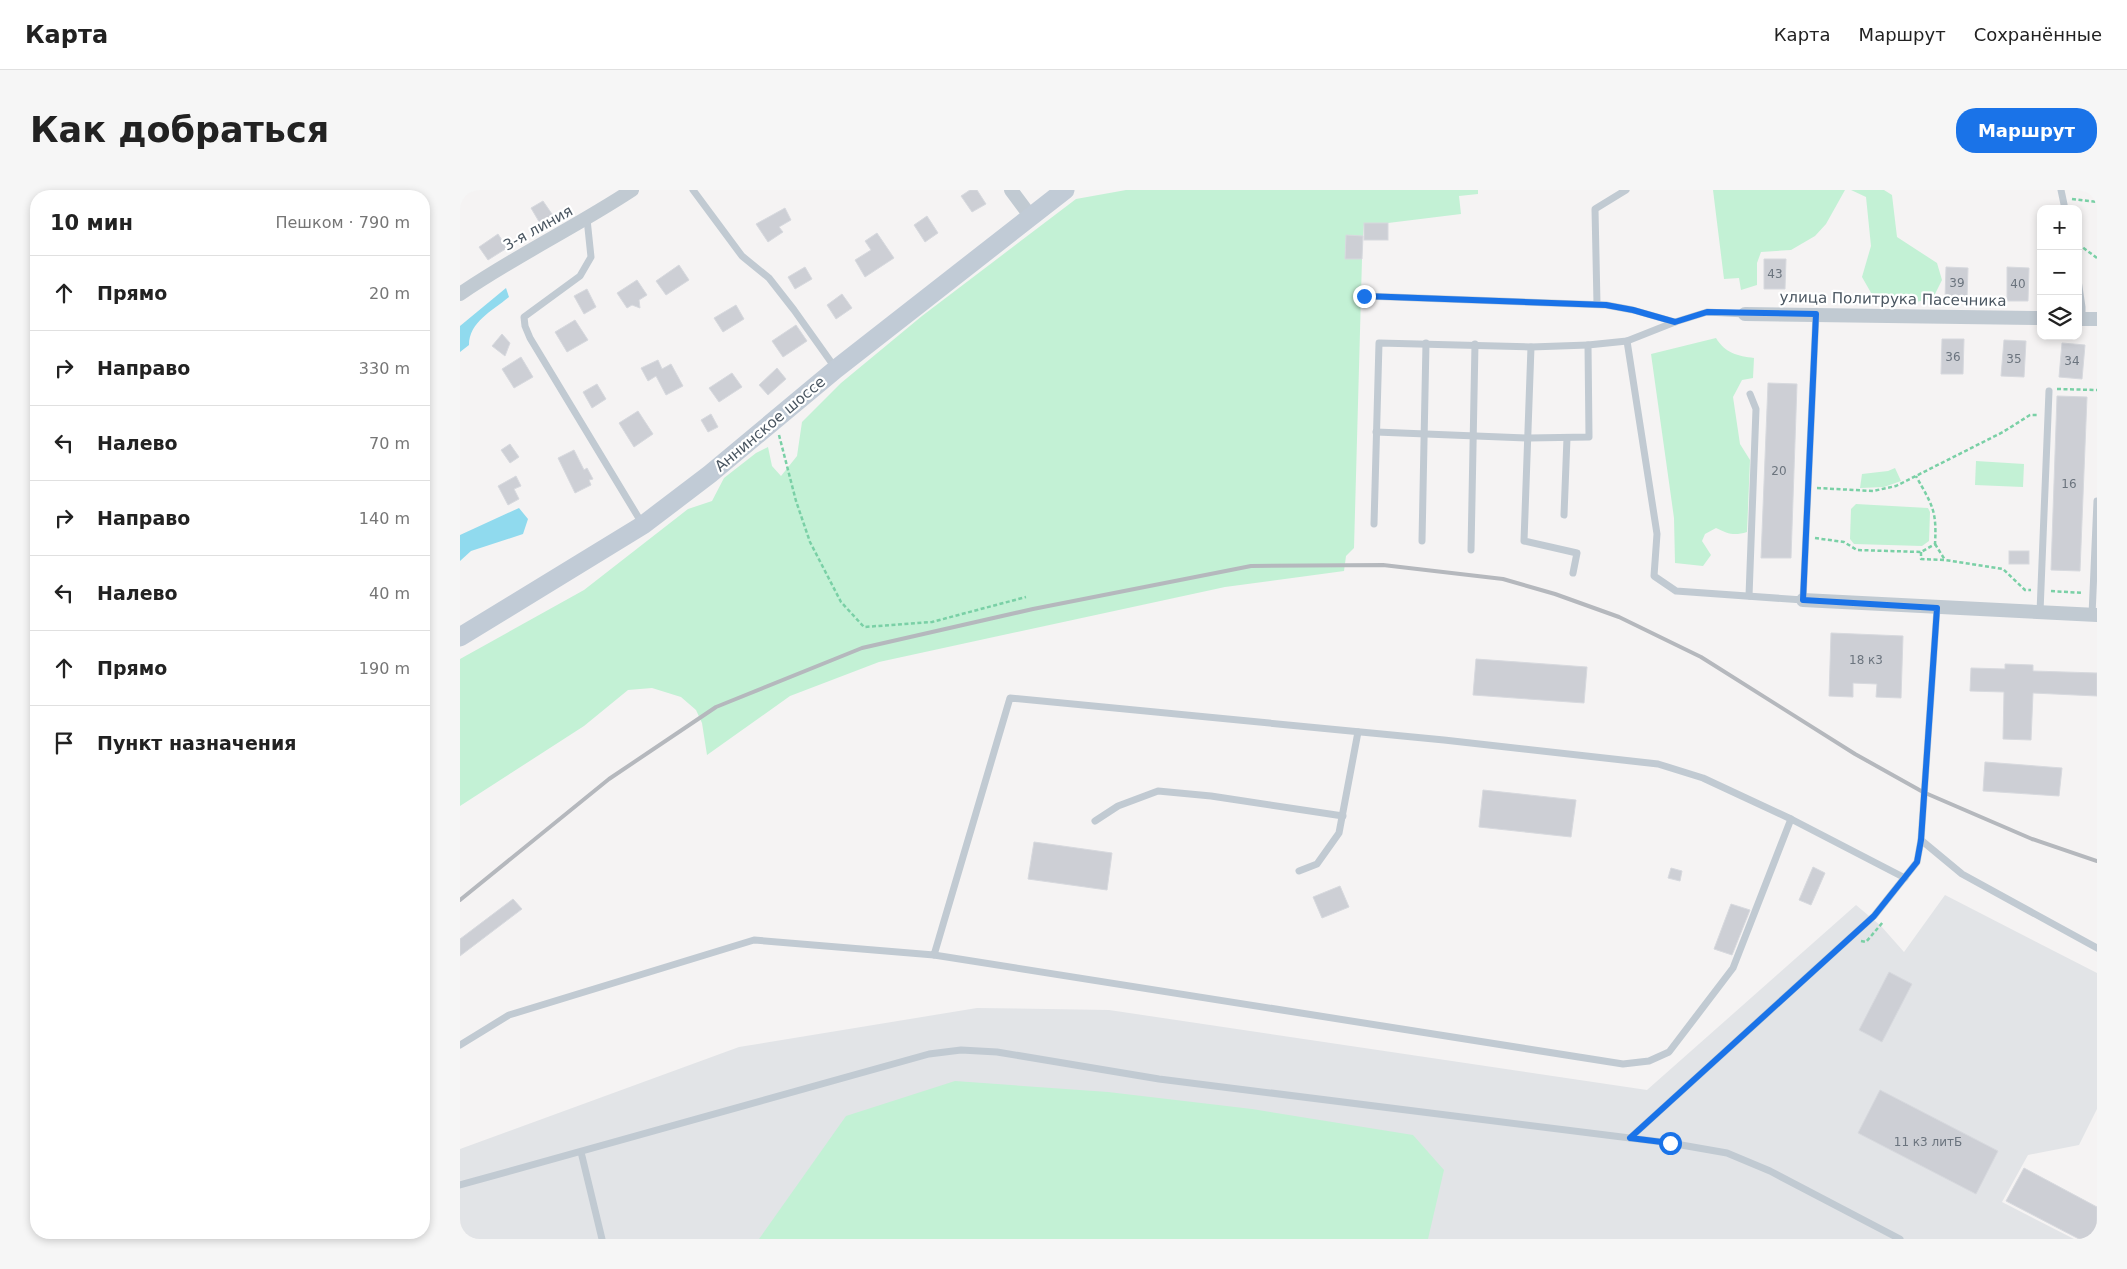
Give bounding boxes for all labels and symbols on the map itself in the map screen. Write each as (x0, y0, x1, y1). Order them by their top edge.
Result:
street label: 3-я линия (500, 202, 576, 254)
house number: 43 (1767, 267, 1783, 281)
house number: 39 (1949, 276, 1965, 290)
house number: 40 (2010, 277, 2026, 291)
route end (1353, 285, 1376, 308)
street label: улица Политрука Пасечника (1779, 288, 2007, 310)
house number: 36 (1945, 350, 1961, 364)
house number: 35 (2006, 352, 2022, 366)
house number: 34 (2064, 354, 2080, 368)
street label: Аннинское шоссе (711, 373, 829, 475)
house number: 20 (1771, 464, 1787, 478)
house number: 16 (2061, 477, 2077, 491)
house number: 18 к3 (1849, 653, 1883, 667)
route start (1659, 1132, 1682, 1155)
house number: 11 к3 литБ (1894, 1135, 1962, 1149)

